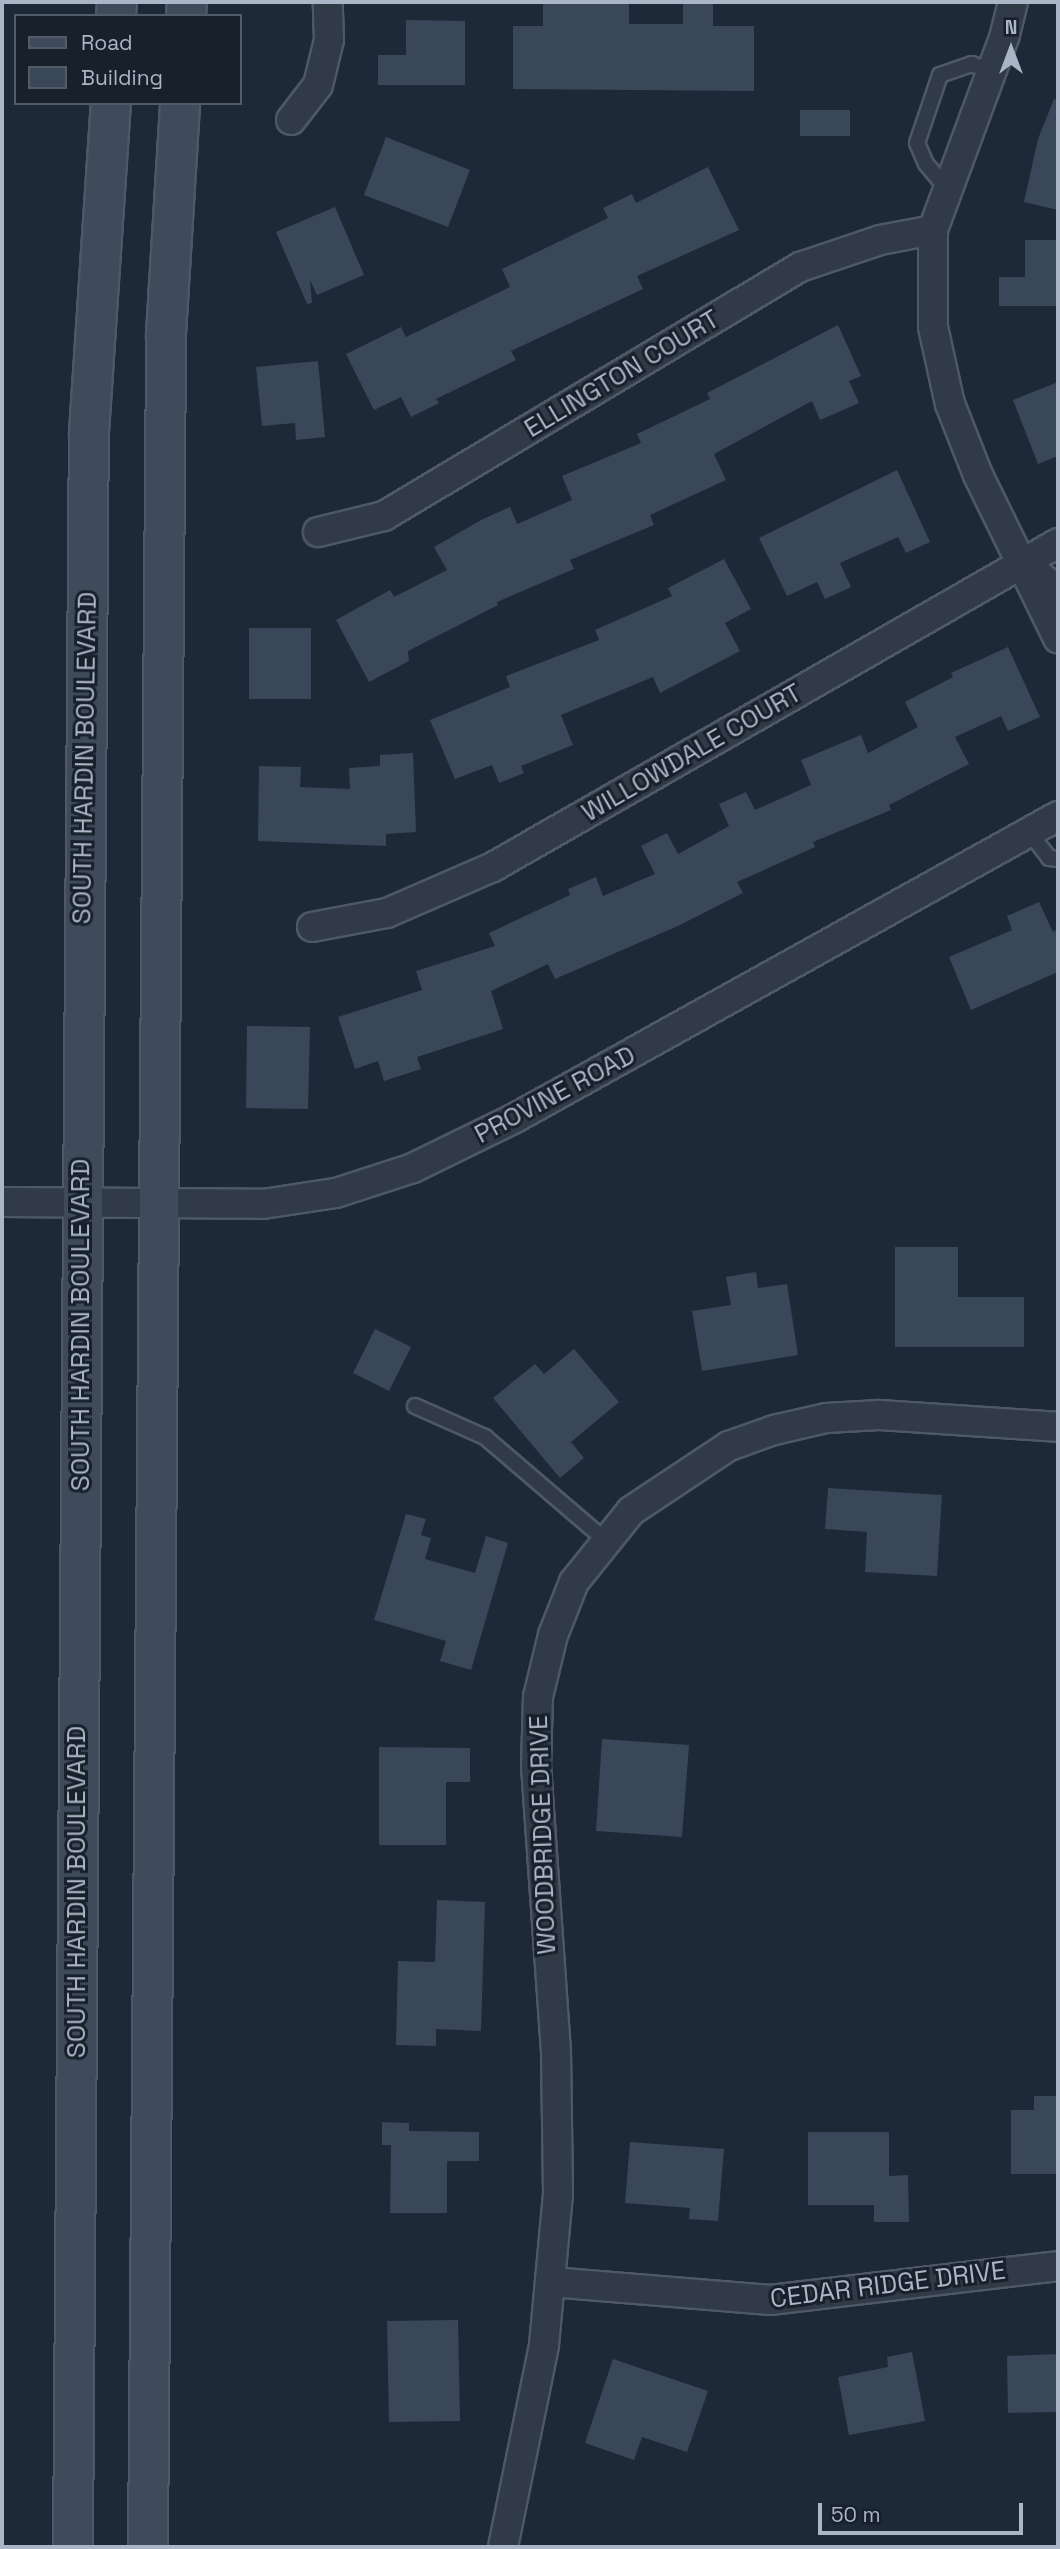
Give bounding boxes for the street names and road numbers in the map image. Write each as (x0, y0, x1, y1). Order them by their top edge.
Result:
street label: ELLINGTON COURT (519, 304, 725, 444)
street label: SOUTH HARDIN BOULEVARD (67, 591, 103, 925)
street label: WILLOWDALE COURT (577, 677, 807, 829)
street label: PROVINE ROAD (469, 1040, 641, 1150)
street label: SOUTH HARDIN BOULEVARD (65, 1159, 97, 1491)
street label: WOODBRIDGE DRIVE (523, 1715, 563, 1955)
street label: SOUTH HARDIN BOULEVARD (61, 1726, 93, 2058)
street label: CEDAR RIDGE DRIVE (768, 2255, 1008, 2315)

